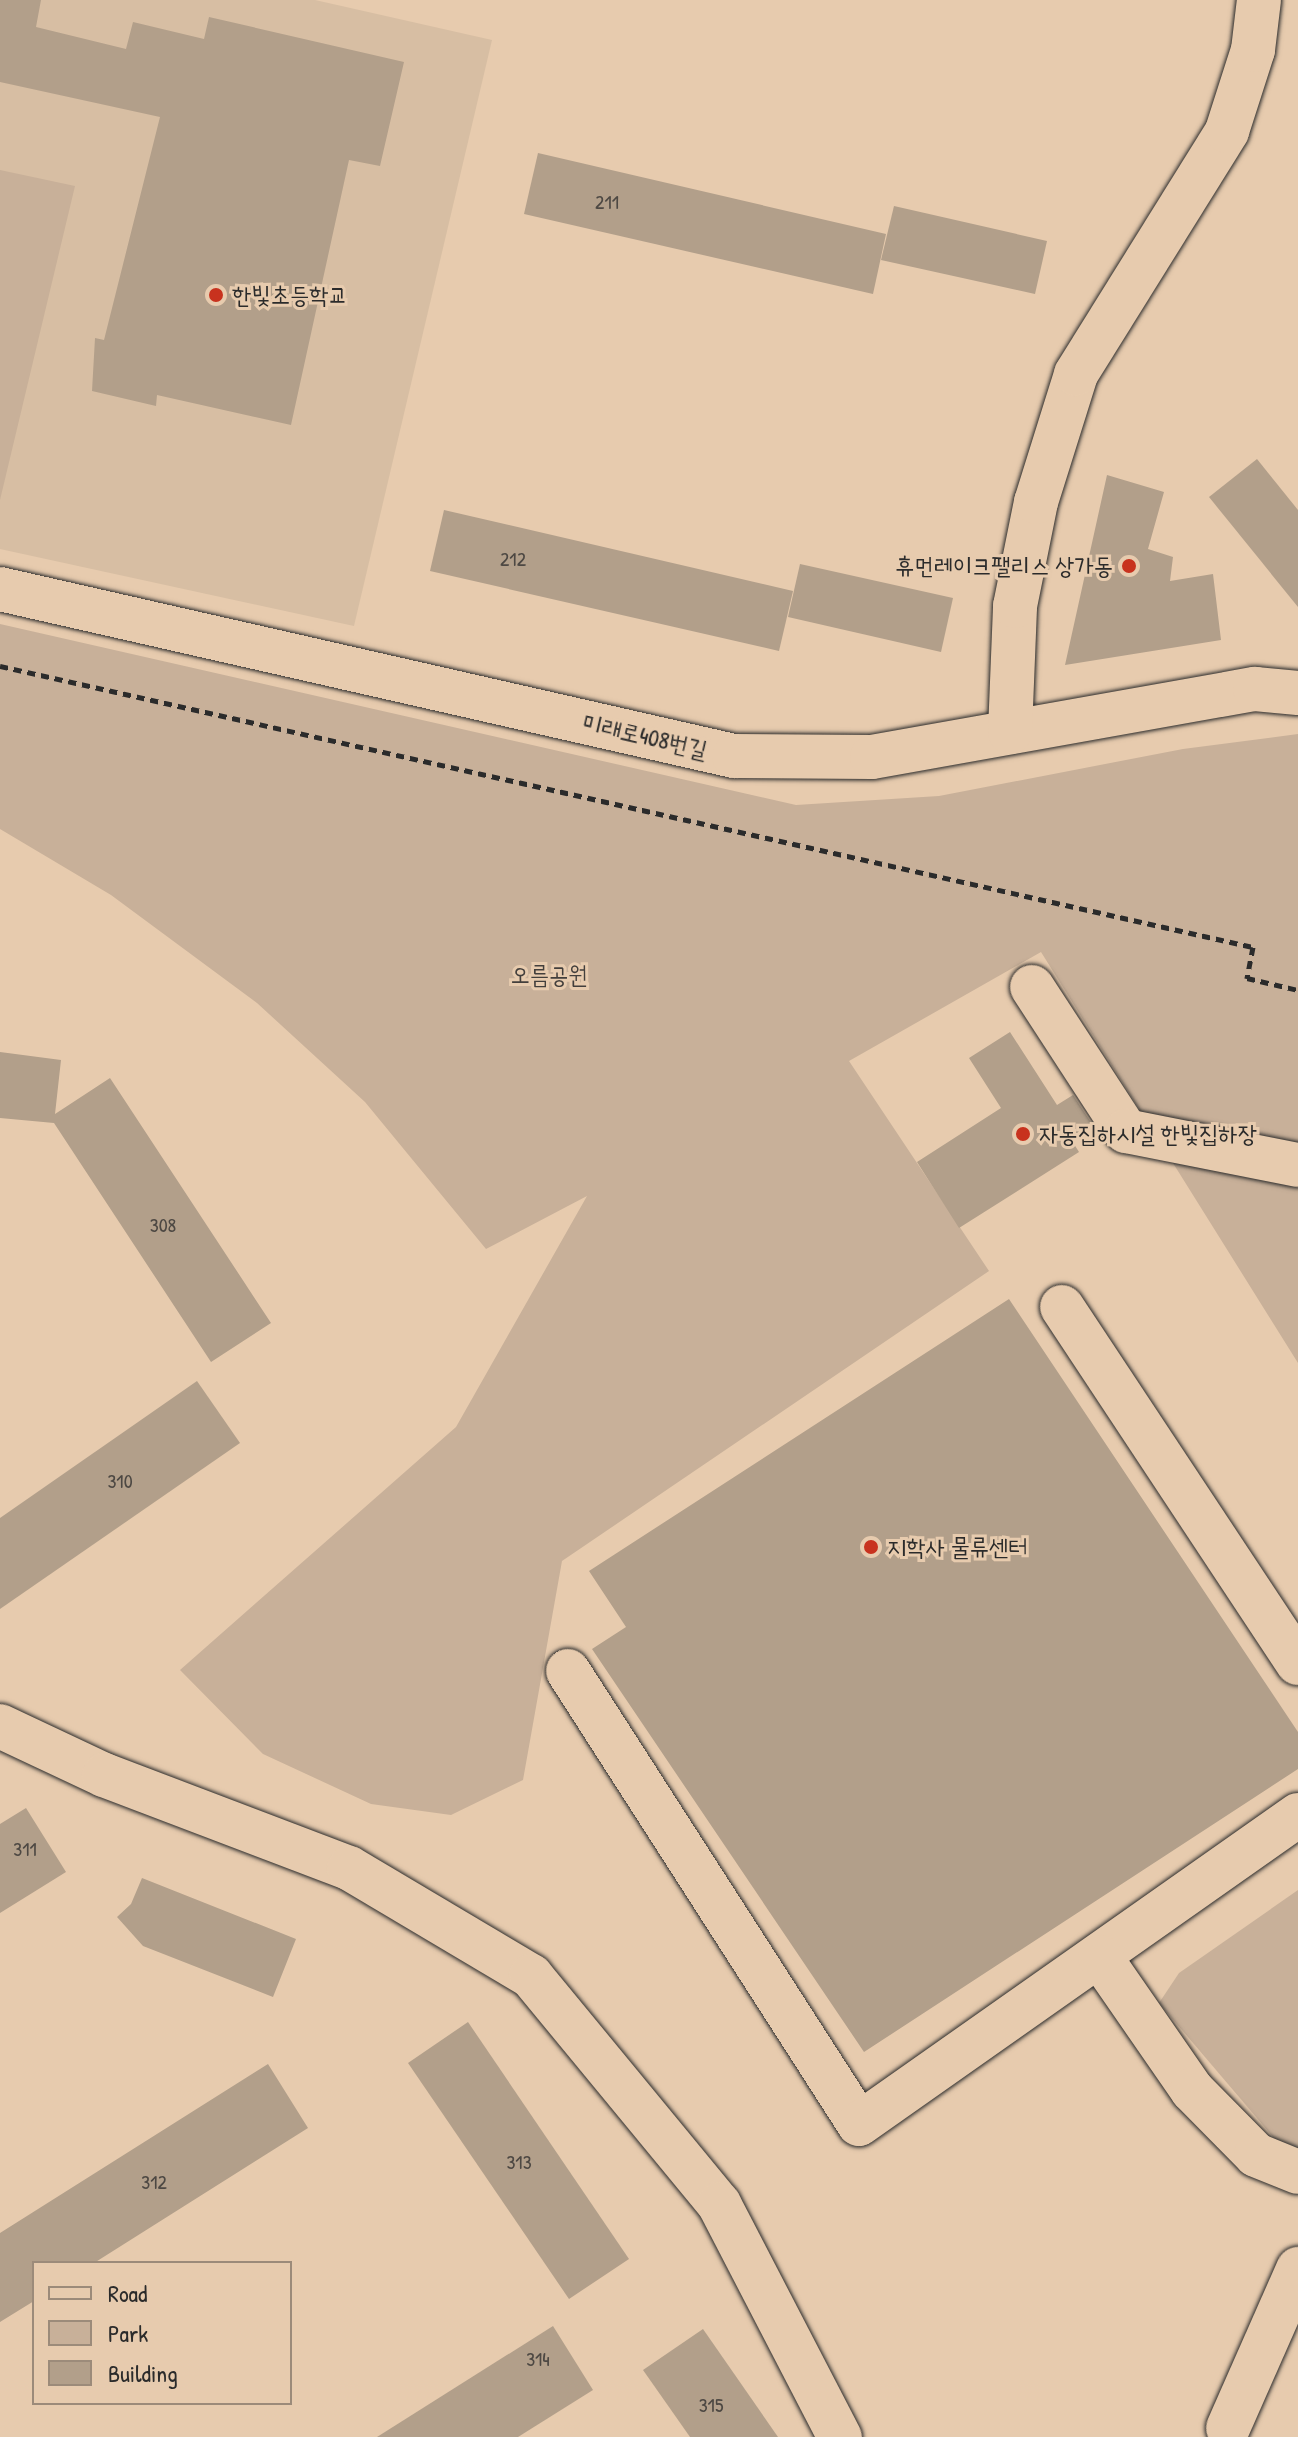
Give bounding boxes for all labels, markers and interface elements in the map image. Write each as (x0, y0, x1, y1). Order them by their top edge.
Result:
house number: 211 (595, 189, 619, 213)
place label: 한빛초등학교 (232, 281, 348, 309)
marker: 한빛초등학교 (207, 286, 225, 304)
house number: 212 (500, 546, 526, 570)
place label: 휴먼레이크팰리스 상가동 (895, 552, 1113, 580)
marker: 휴먼레이크팰리스 상가동 (1120, 557, 1138, 575)
street label: 미래로408번길 (580, 708, 710, 764)
park label: 오름공원 (510, 961, 588, 989)
place label: 자동집하시설 한빛집하장 (1039, 1120, 1257, 1148)
marker: 자동집하시설 한빛집하장 (1014, 1125, 1032, 1143)
house number: 308 (150, 1212, 176, 1236)
house number: 310 (107, 1468, 133, 1492)
place label: 지학사 물류센터 (887, 1533, 1028, 1561)
marker: 지학사 물류센터 (862, 1538, 880, 1556)
house number: 311 (13, 1836, 37, 1860)
house number: 313 (506, 2149, 532, 2173)
house number: 312 (141, 2169, 167, 2193)
legend (32, 2261, 292, 2405)
text: Road (108, 2277, 147, 2309)
text: Park (108, 2317, 148, 2349)
house number: 314 (526, 2346, 550, 2370)
text: Building (108, 2357, 178, 2389)
house number: 315 (699, 2392, 723, 2416)

